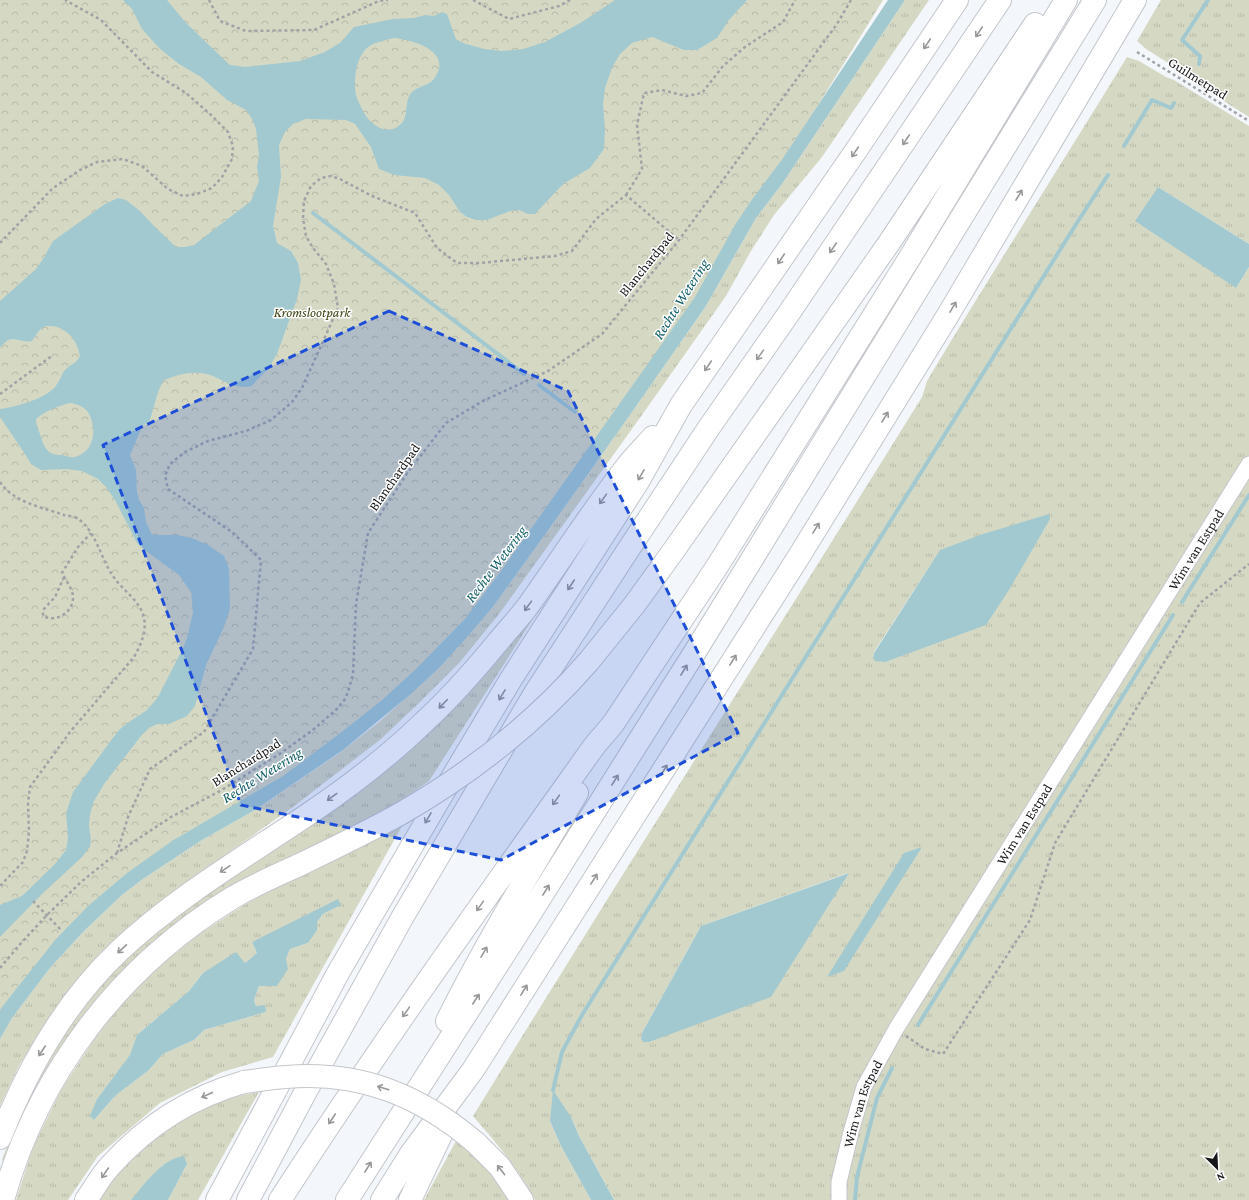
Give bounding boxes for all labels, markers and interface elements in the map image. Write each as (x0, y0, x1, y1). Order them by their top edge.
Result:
one-way arrow (974, 27, 983, 38)
one-way arrow (923, 38, 931, 50)
street label: Guilmetpad (1165, 54, 1231, 103)
one-way arrow (902, 134, 910, 145)
one-way arrow (851, 146, 859, 157)
one-way arrow (1016, 189, 1024, 201)
street label: Blanchardpad (615, 228, 677, 299)
one-way arrow (829, 242, 837, 253)
one-way arrow (777, 253, 785, 264)
water label: Rechte Wetering (650, 256, 713, 343)
one-way arrow (949, 301, 957, 313)
park label: Kromslootpark (274, 304, 351, 320)
one-way arrow (756, 349, 764, 360)
one-way arrow (704, 361, 712, 372)
one-way arrow (881, 411, 889, 423)
street label: Blanchardpad (365, 440, 423, 514)
one-way arrow (637, 469, 645, 481)
one-way arrow (599, 494, 607, 505)
street label: Wim van Estpad (1164, 506, 1227, 593)
water label: Rechte Wetering (462, 522, 531, 606)
one-way arrow (813, 522, 821, 534)
one-way arrow (567, 579, 575, 591)
one-way arrow (524, 600, 532, 611)
one-way arrow (730, 654, 738, 666)
one-way arrow (680, 665, 688, 676)
one-way arrow (497, 689, 505, 701)
one-way arrow (438, 699, 447, 709)
street label: Blanchardpad (209, 734, 284, 790)
water label: Rechte Wetering (219, 744, 306, 807)
one-way arrow (660, 764, 668, 776)
one-way arrow (611, 775, 619, 786)
street label: Wim van Estpad (993, 780, 1055, 868)
one-way arrow (327, 793, 338, 801)
one-way arrow (552, 794, 560, 805)
one-way arrow (423, 812, 431, 824)
one-way arrow (219, 865, 230, 873)
one-way arrow (590, 874, 598, 885)
one-way arrow (542, 885, 550, 896)
one-way arrow (476, 900, 484, 911)
one-way arrow (117, 944, 127, 954)
one-way arrow (481, 946, 488, 958)
one-way arrow (520, 984, 528, 996)
one-way arrow (472, 993, 480, 1005)
one-way arrow (402, 1007, 410, 1018)
one-way arrow (37, 1045, 46, 1056)
street label: Wim van Estpad (840, 1056, 886, 1149)
one-way arrow (376, 1084, 389, 1091)
one-way arrow (201, 1092, 213, 1099)
one-way arrow (327, 1113, 335, 1125)
north arrow (1197, 1148, 1237, 1188)
one-way arrow (364, 1162, 372, 1173)
one-way arrow (497, 1164, 506, 1175)
one-way arrow (101, 1167, 109, 1178)
text: N (1215, 1170, 1227, 1184)

